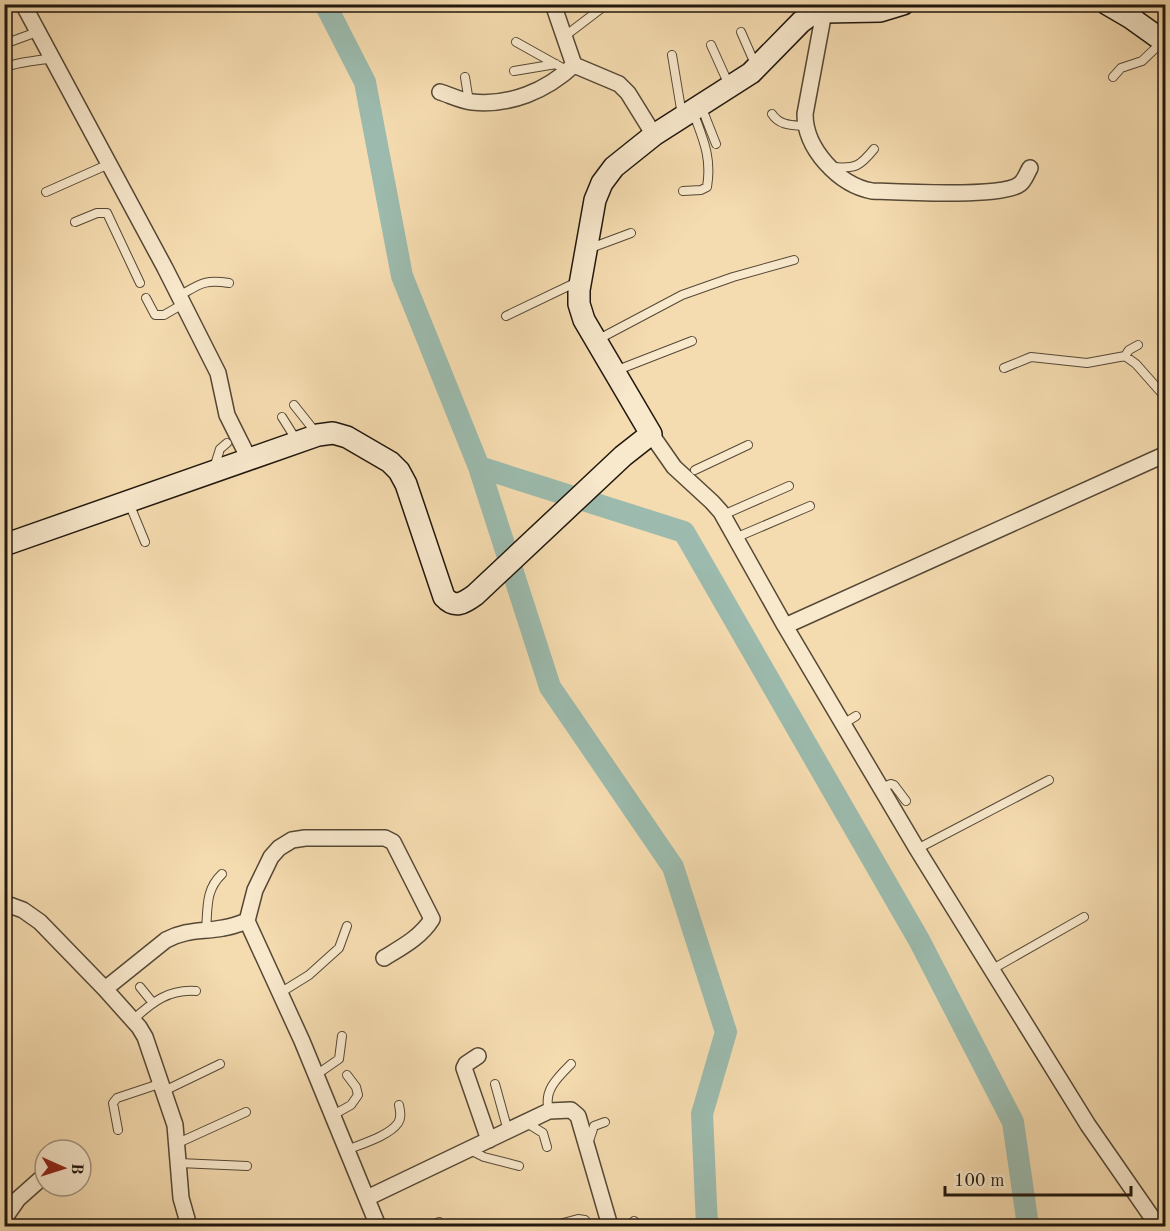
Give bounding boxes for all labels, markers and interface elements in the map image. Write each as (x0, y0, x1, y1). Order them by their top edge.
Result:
north arrow (33, 1138, 93, 1198)
scale bar (945, 1159, 1131, 1197)
text: B (68, 1163, 84, 1175)
text: 100 m (954, 1172, 1005, 1190)

